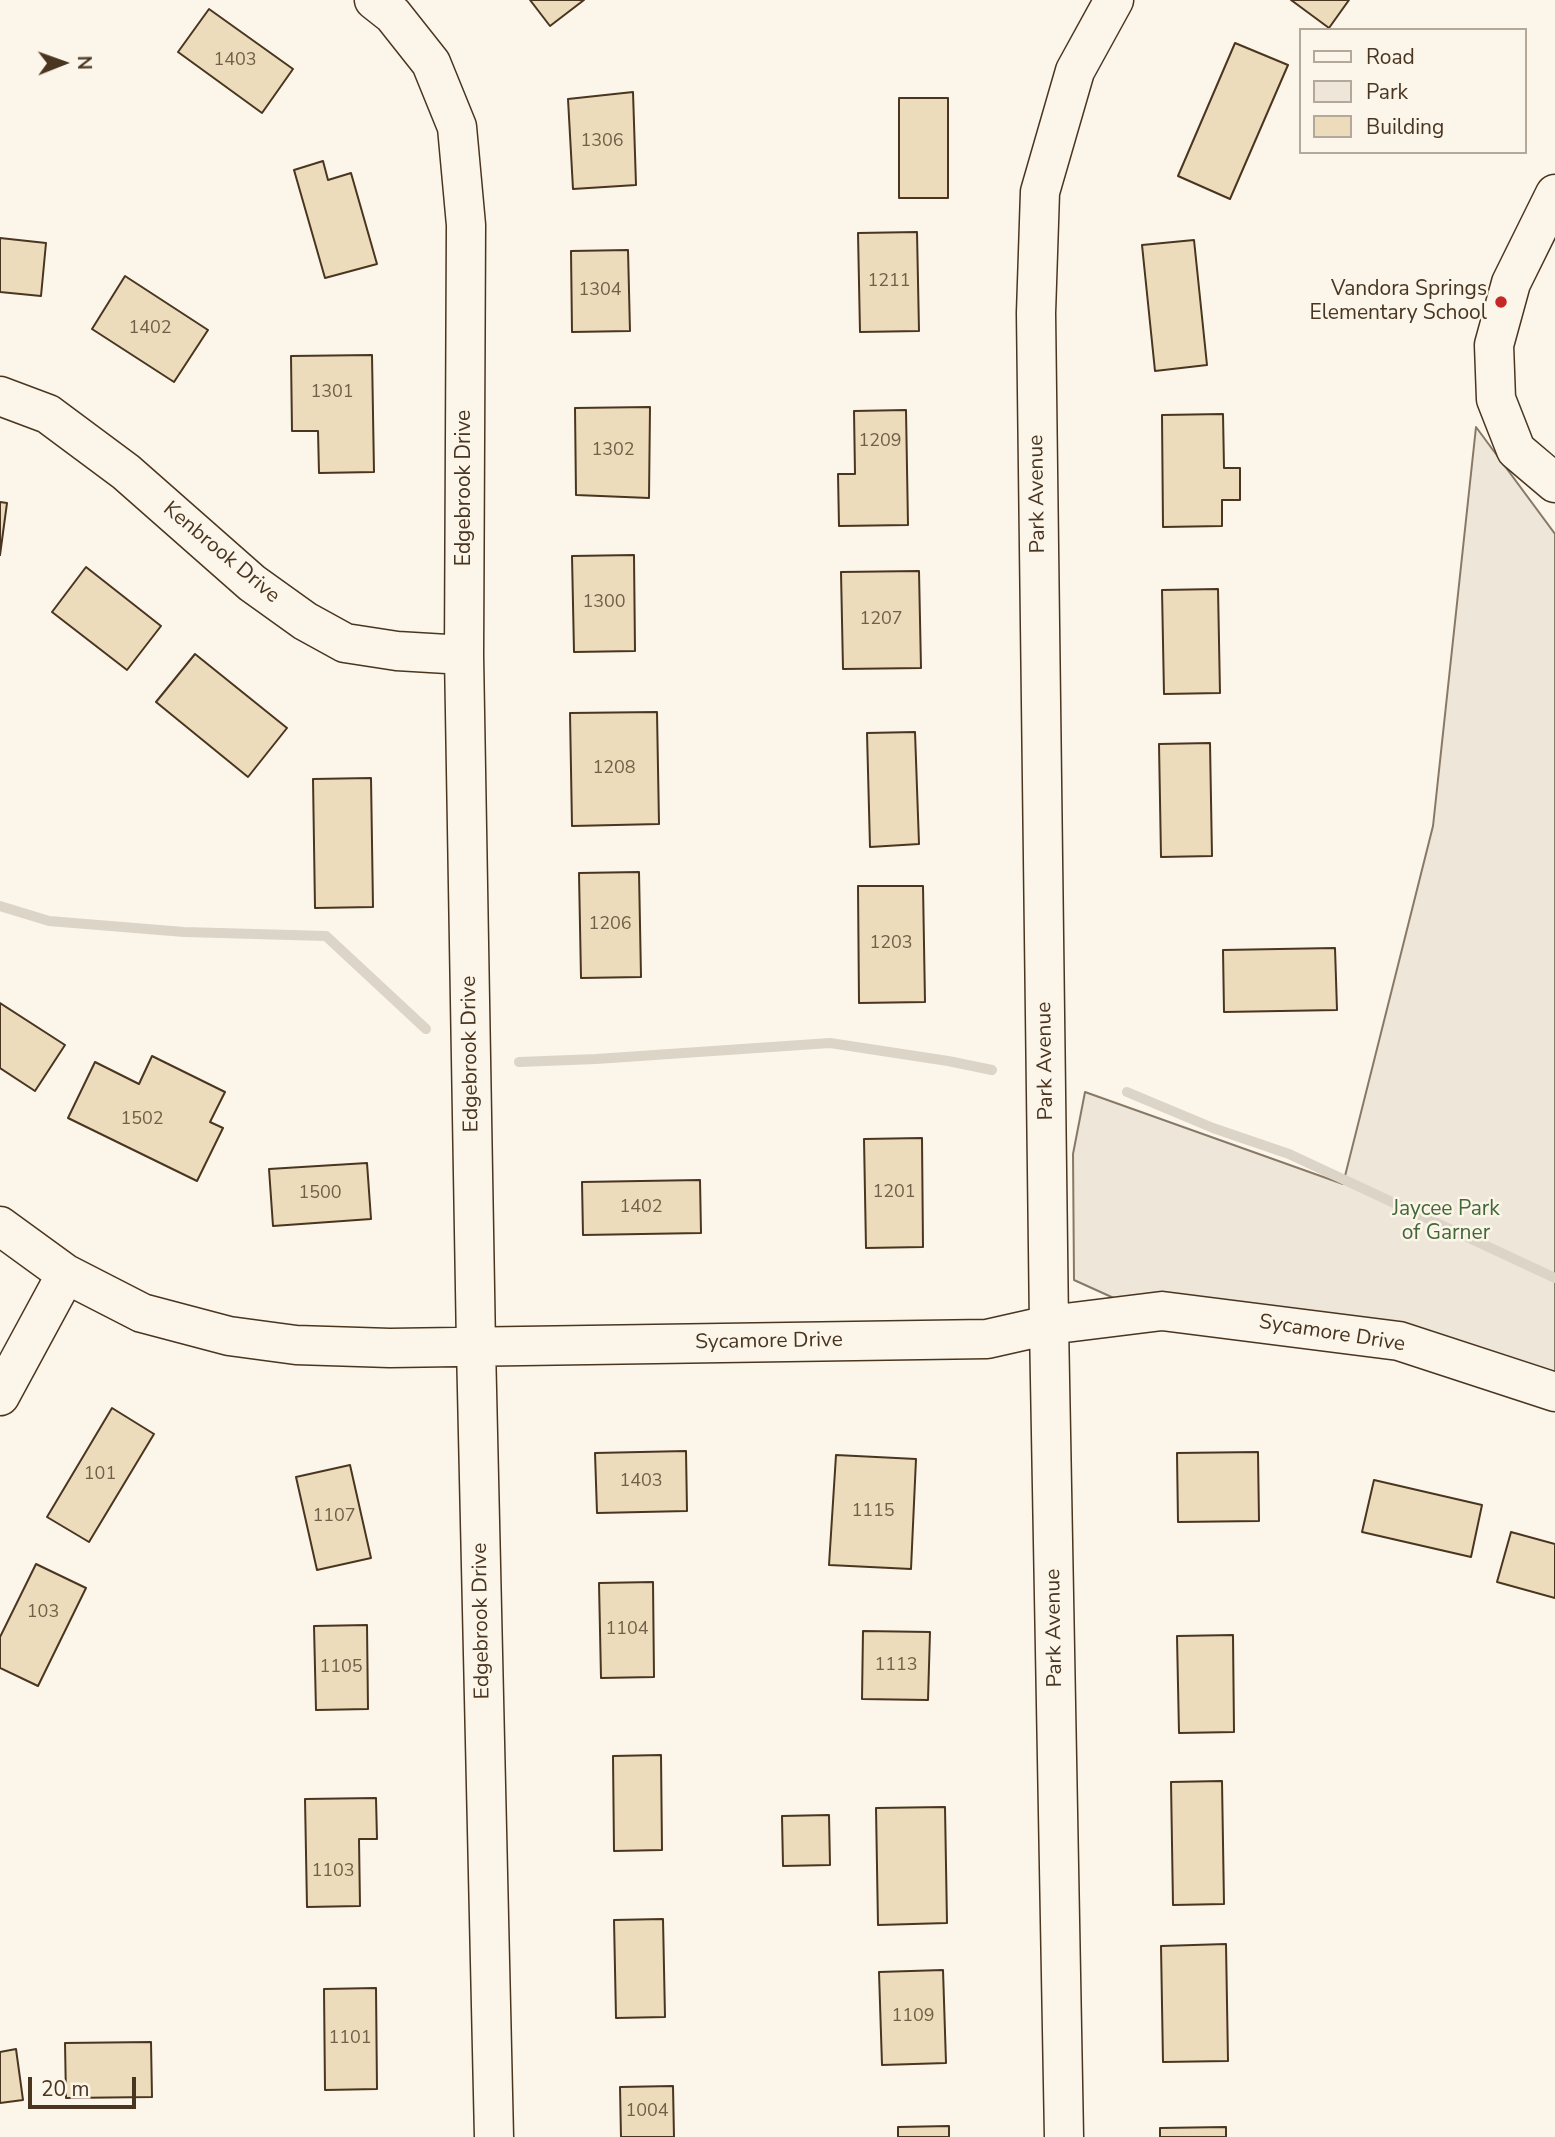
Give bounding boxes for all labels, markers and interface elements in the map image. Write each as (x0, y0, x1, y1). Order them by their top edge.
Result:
north arrow (28, 28, 98, 98)
legend (1300, 28, 1527, 154)
text: Road (1366, 43, 1415, 71)
house number: 1403 (213, 50, 257, 72)
text: N (71, 55, 97, 70)
text: Park (1366, 78, 1408, 106)
text: Building (1366, 113, 1444, 141)
house number: 1306 (580, 131, 624, 153)
house number: 1211 (867, 271, 911, 293)
place label: Vandora Springs Elementary School (1309, 277, 1487, 327)
house number: 1304 (578, 280, 622, 302)
marker: Vandora Springs Elementary School (1493, 294, 1509, 310)
house number: 1402 (128, 318, 172, 340)
house number: 1301 (310, 382, 354, 404)
street label: Edgebrook Drive (452, 410, 478, 566)
house number: 1209 (858, 431, 902, 453)
street label: Park Avenue (1024, 434, 1052, 554)
house number: 1302 (591, 440, 635, 462)
street label: Kenbrook Drive (157, 497, 285, 609)
house number: 1300 (582, 592, 626, 614)
house number: 1207 (859, 609, 903, 631)
house number: 1208 (592, 758, 636, 780)
house number: 1206 (588, 914, 632, 936)
house number: 1203 (869, 933, 913, 955)
street label: Edgebrook Drive (457, 976, 485, 1132)
street label: Park Avenue (1032, 1001, 1060, 1121)
house number: 1502 (120, 1109, 164, 1131)
house number: 1201 (872, 1182, 916, 1204)
house number: 1500 (298, 1183, 342, 1205)
house number: 1402 (619, 1197, 663, 1219)
park label: Jaycee Park of Garner (1392, 1197, 1500, 1247)
street label: Sycamore Drive (1257, 1310, 1407, 1358)
street label: Sycamore Drive (695, 1328, 843, 1356)
house number: 101 (84, 1464, 116, 1486)
house number: 1403 (619, 1471, 663, 1493)
house number: 1115 (851, 1501, 895, 1523)
house number: 1107 (312, 1506, 356, 1528)
street label: Edgebrook Drive (468, 1543, 496, 1699)
street label: Park Avenue (1041, 1568, 1069, 1688)
house number: 103 (27, 1602, 59, 1624)
house number: 1104 (605, 1619, 649, 1641)
house number: 1113 (874, 1655, 918, 1677)
house number: 1105 (319, 1657, 363, 1679)
house number: 1103 (311, 1861, 355, 1883)
house number: 1109 (891, 2006, 935, 2028)
house number: 1101 (328, 2028, 372, 2050)
scale bar (32, 2064, 140, 2108)
text: 20 m (41, 2075, 90, 2103)
house number: 1004 (625, 2101, 669, 2123)

